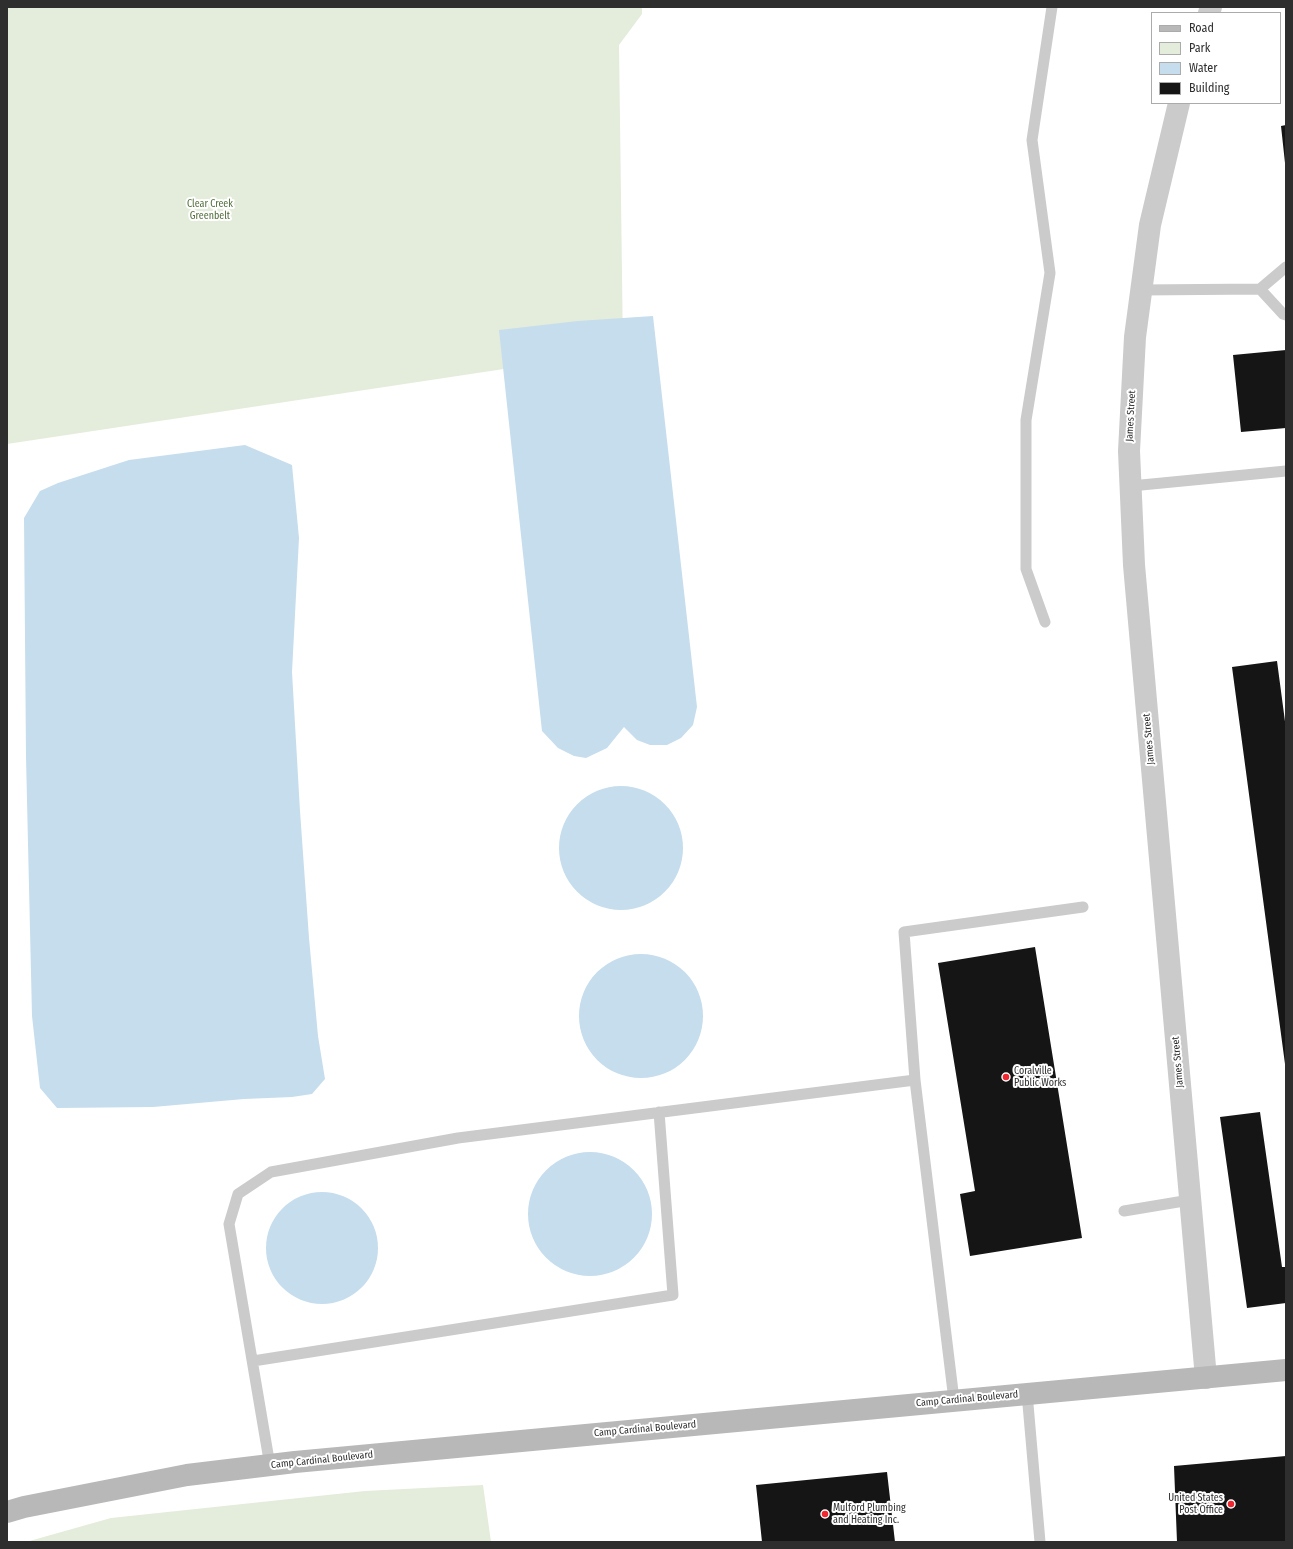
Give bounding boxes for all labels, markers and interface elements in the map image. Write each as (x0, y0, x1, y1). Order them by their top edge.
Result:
legend (1151, 12, 1281, 104)
text: Road (1189, 21, 1214, 35)
text: Park (1189, 41, 1210, 55)
text: Water (1189, 61, 1217, 75)
text: Building (1189, 81, 1229, 95)
park label: Clear Creek Greenbelt (187, 198, 233, 222)
street label: James Street (1124, 390, 1138, 442)
street label: James Street (1141, 713, 1157, 765)
street label: James Street (1170, 1036, 1186, 1088)
place label: Coralville Public Works (1014, 1065, 1066, 1088)
marker: Coralville Public Works (1001, 1072, 1011, 1082)
street label: Camp Cardinal Boulevard (915, 1389, 1019, 1409)
street label: Camp Cardinal Boulevard (593, 1419, 697, 1439)
street label: Camp Cardinal Boulevard (270, 1449, 374, 1471)
place label: United States Post Office (1168, 1492, 1223, 1516)
marker: United States Post Office (1226, 1499, 1236, 1509)
place label: Mulford Plumbing and Heating Inc. (833, 1502, 906, 1526)
marker: Mulford Plumbing and Heating Inc. (820, 1509, 830, 1519)

